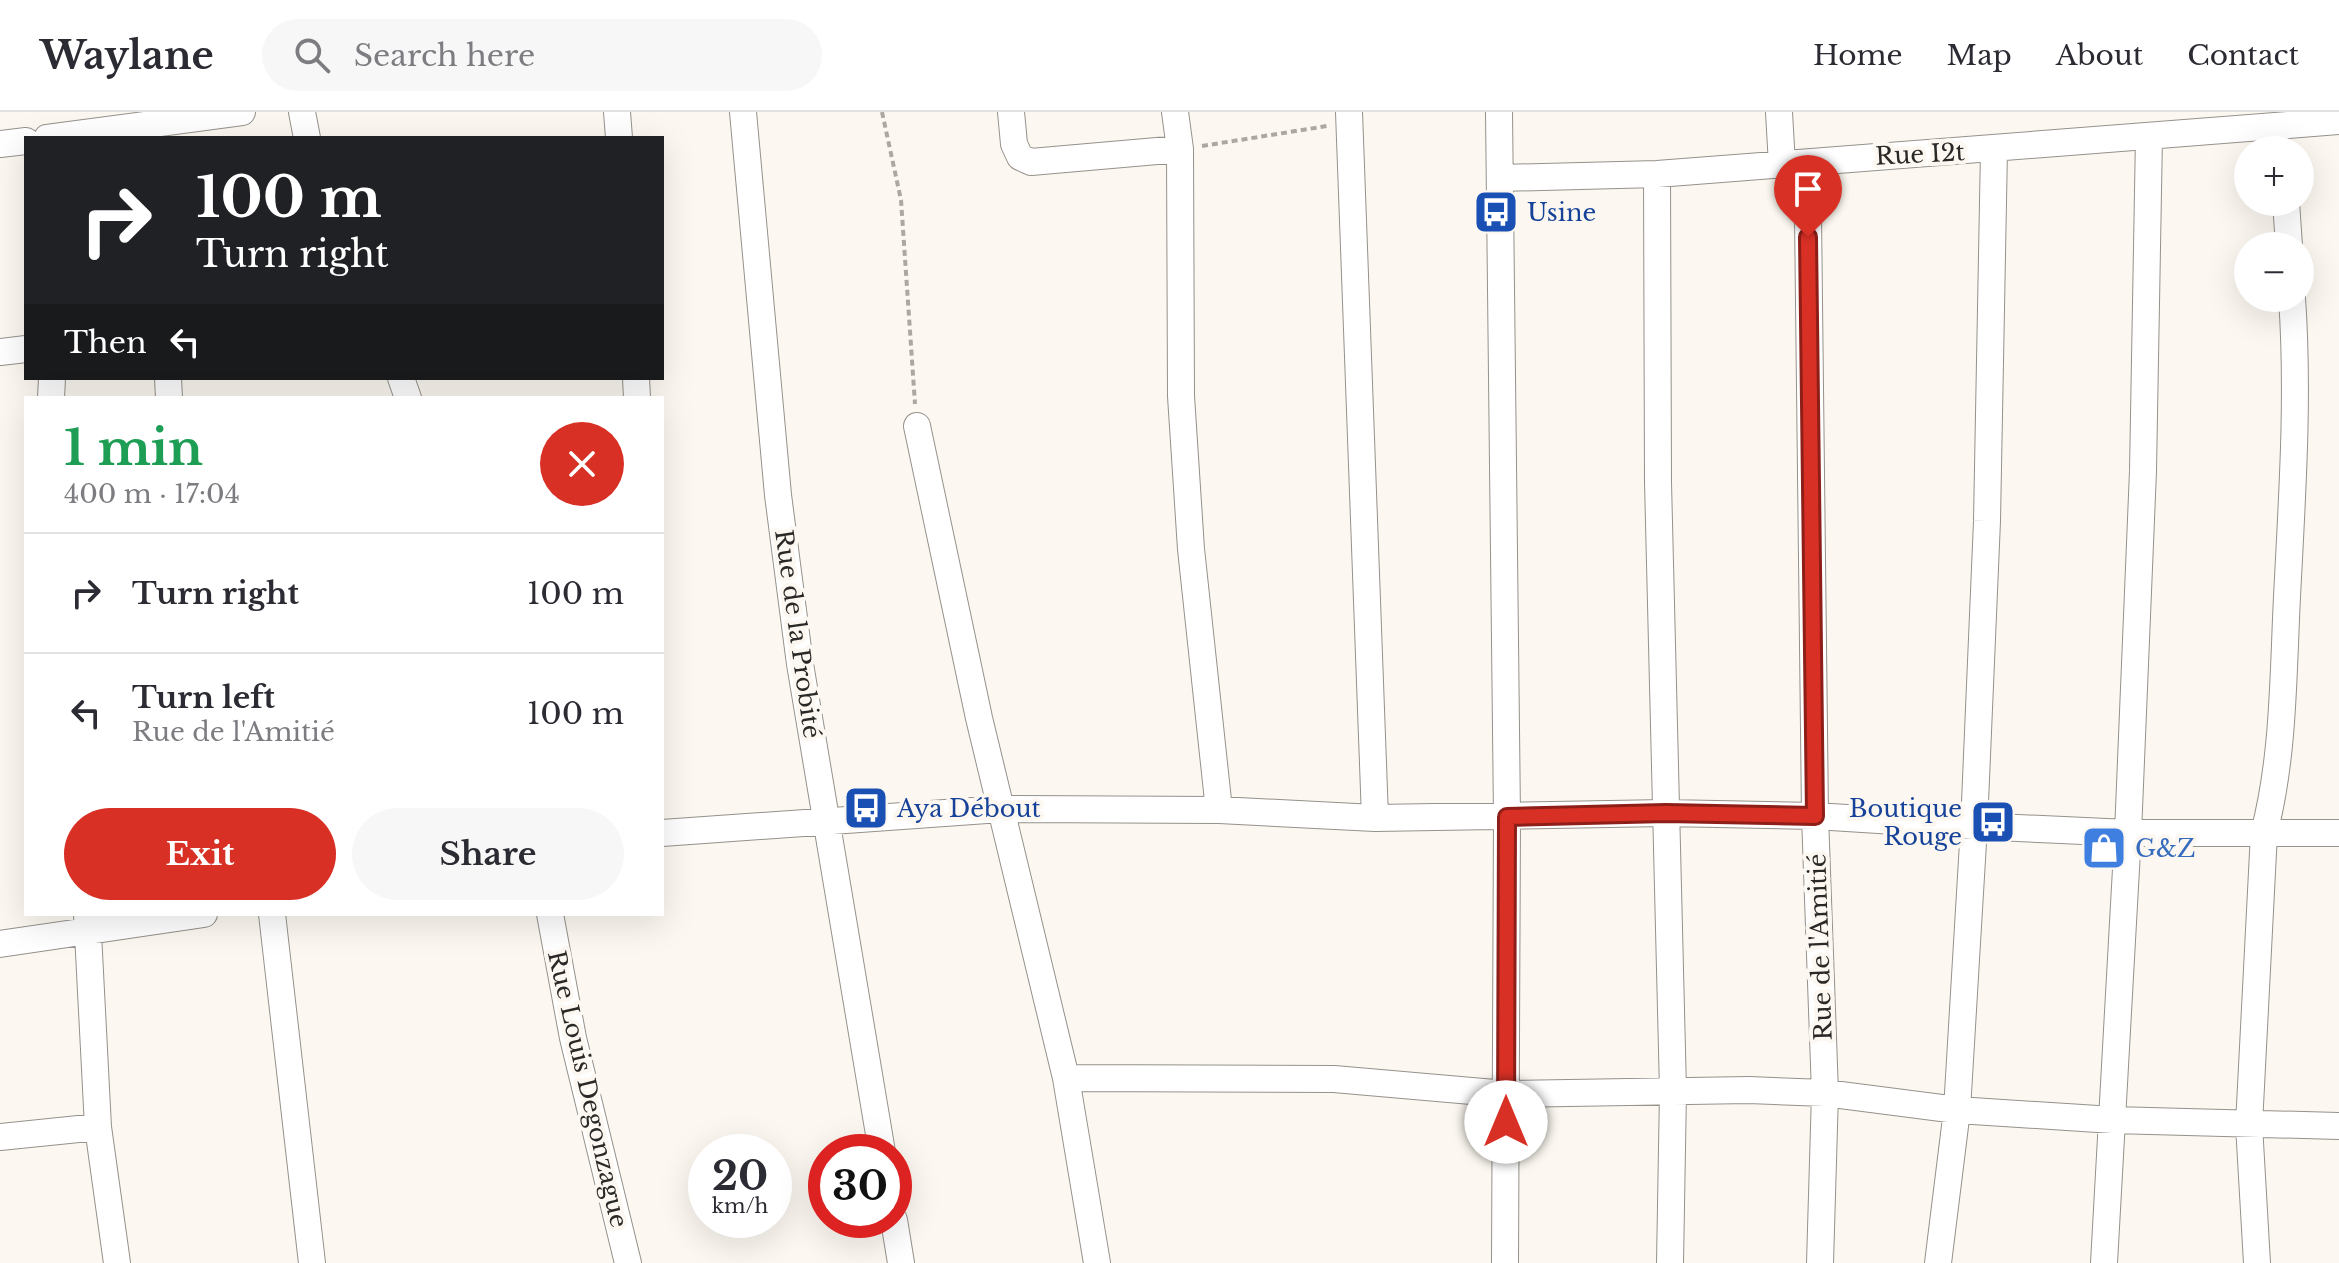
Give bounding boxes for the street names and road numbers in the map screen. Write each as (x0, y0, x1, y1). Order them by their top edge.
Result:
street label: Rue I2t (1875, 137, 1965, 171)
street label: Rue de la Probité (769, 528, 827, 740)
street label: Rue de l'Amitié (1802, 853, 1838, 1041)
street label: Rue Louis Degonzague (542, 948, 634, 1230)

